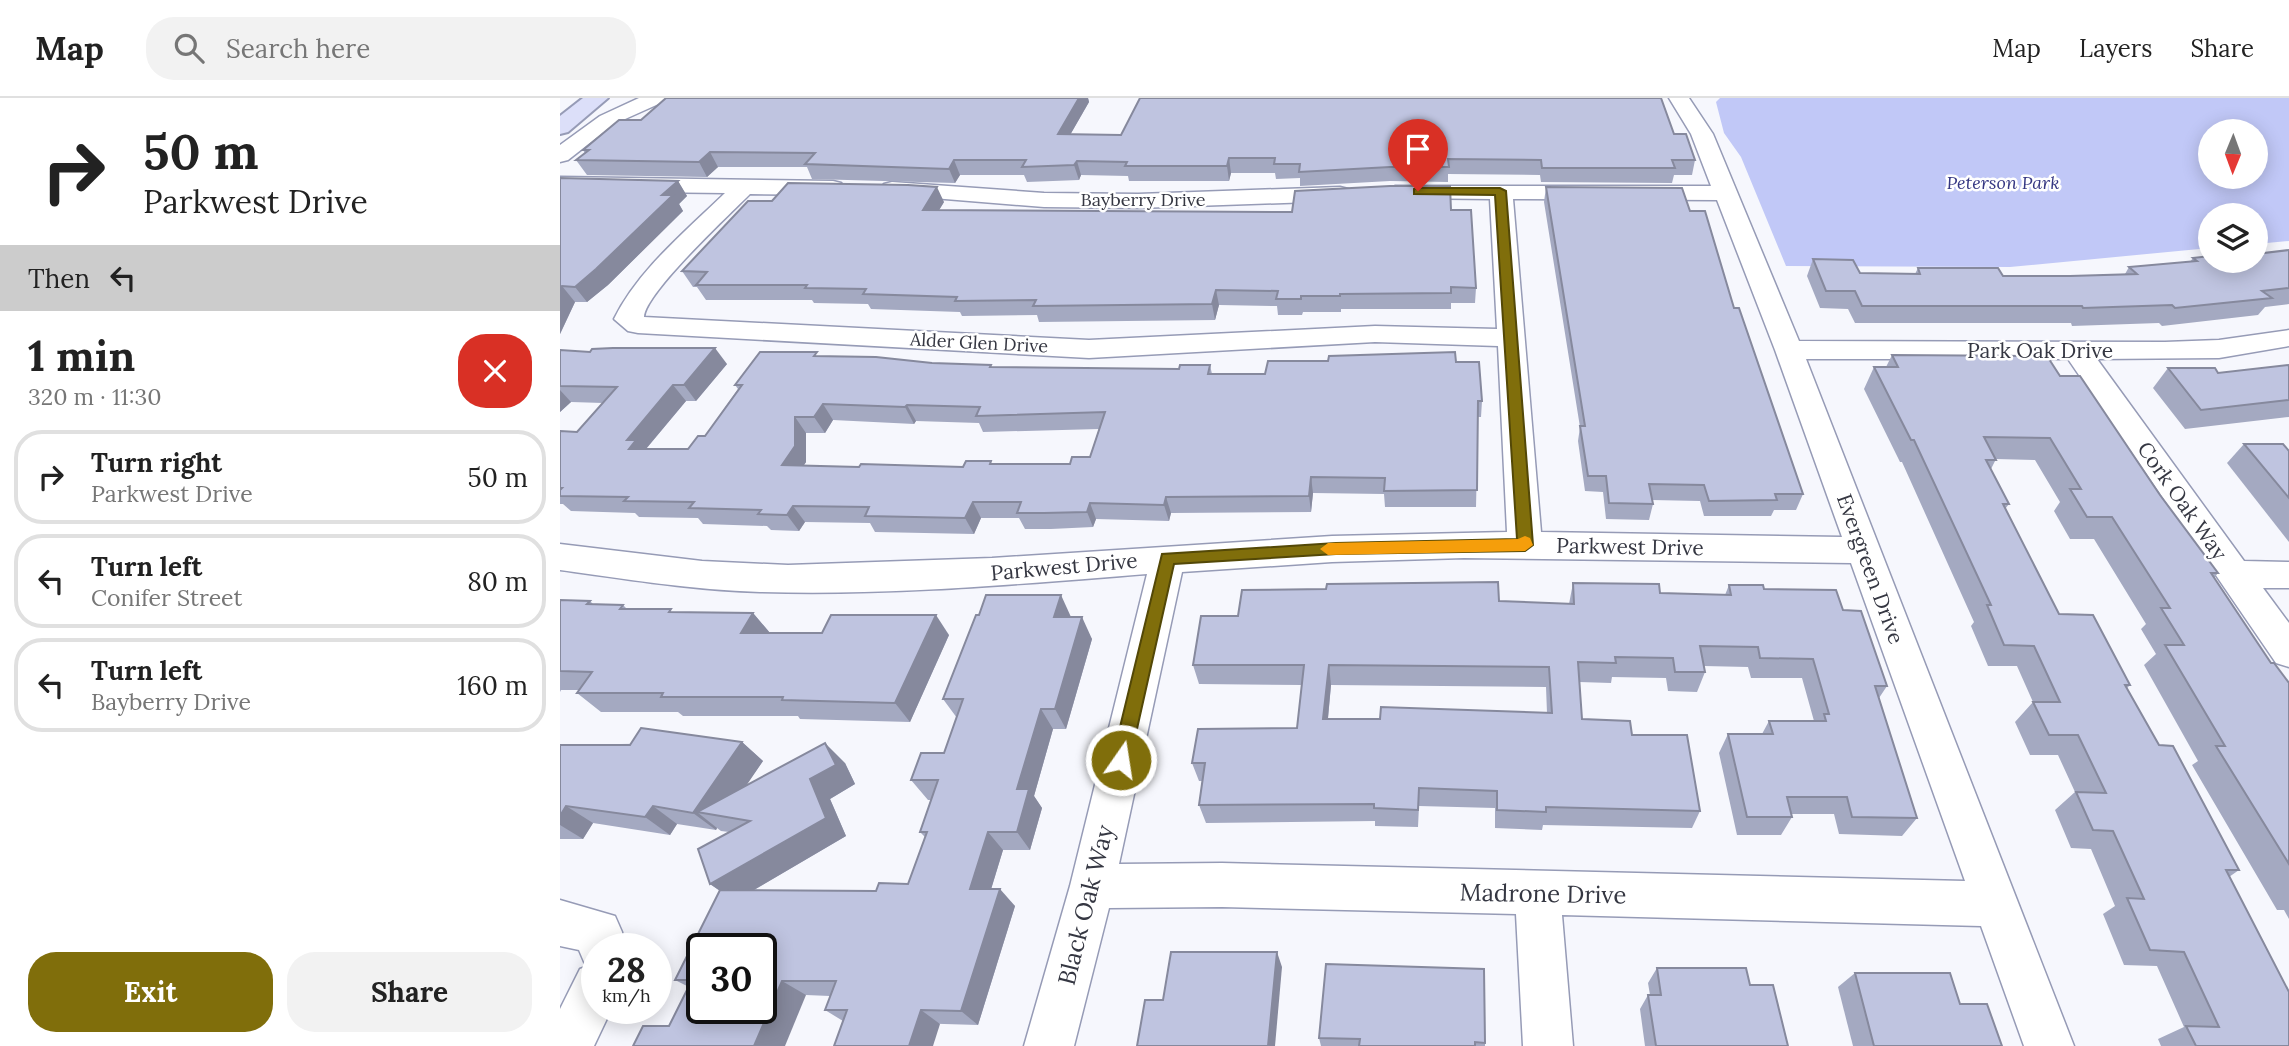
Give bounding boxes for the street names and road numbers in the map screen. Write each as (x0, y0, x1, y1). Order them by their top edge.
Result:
street label: Bayberry Drive (1080, 188, 1206, 211)
street label: Alder Glen Drive (908, 327, 1049, 358)
street label: Park Oak Drive (1967, 337, 2113, 364)
street label: Cork Oak Way (2132, 436, 2233, 565)
street label: Evergreen Drive (1831, 490, 1910, 648)
street label: Parkwest Drive (1556, 532, 1704, 561)
street label: Parkwest Drive (989, 547, 1139, 586)
street label: Black Oak Way (1051, 821, 1120, 988)
street label: Madrone Drive (1459, 877, 1627, 910)

